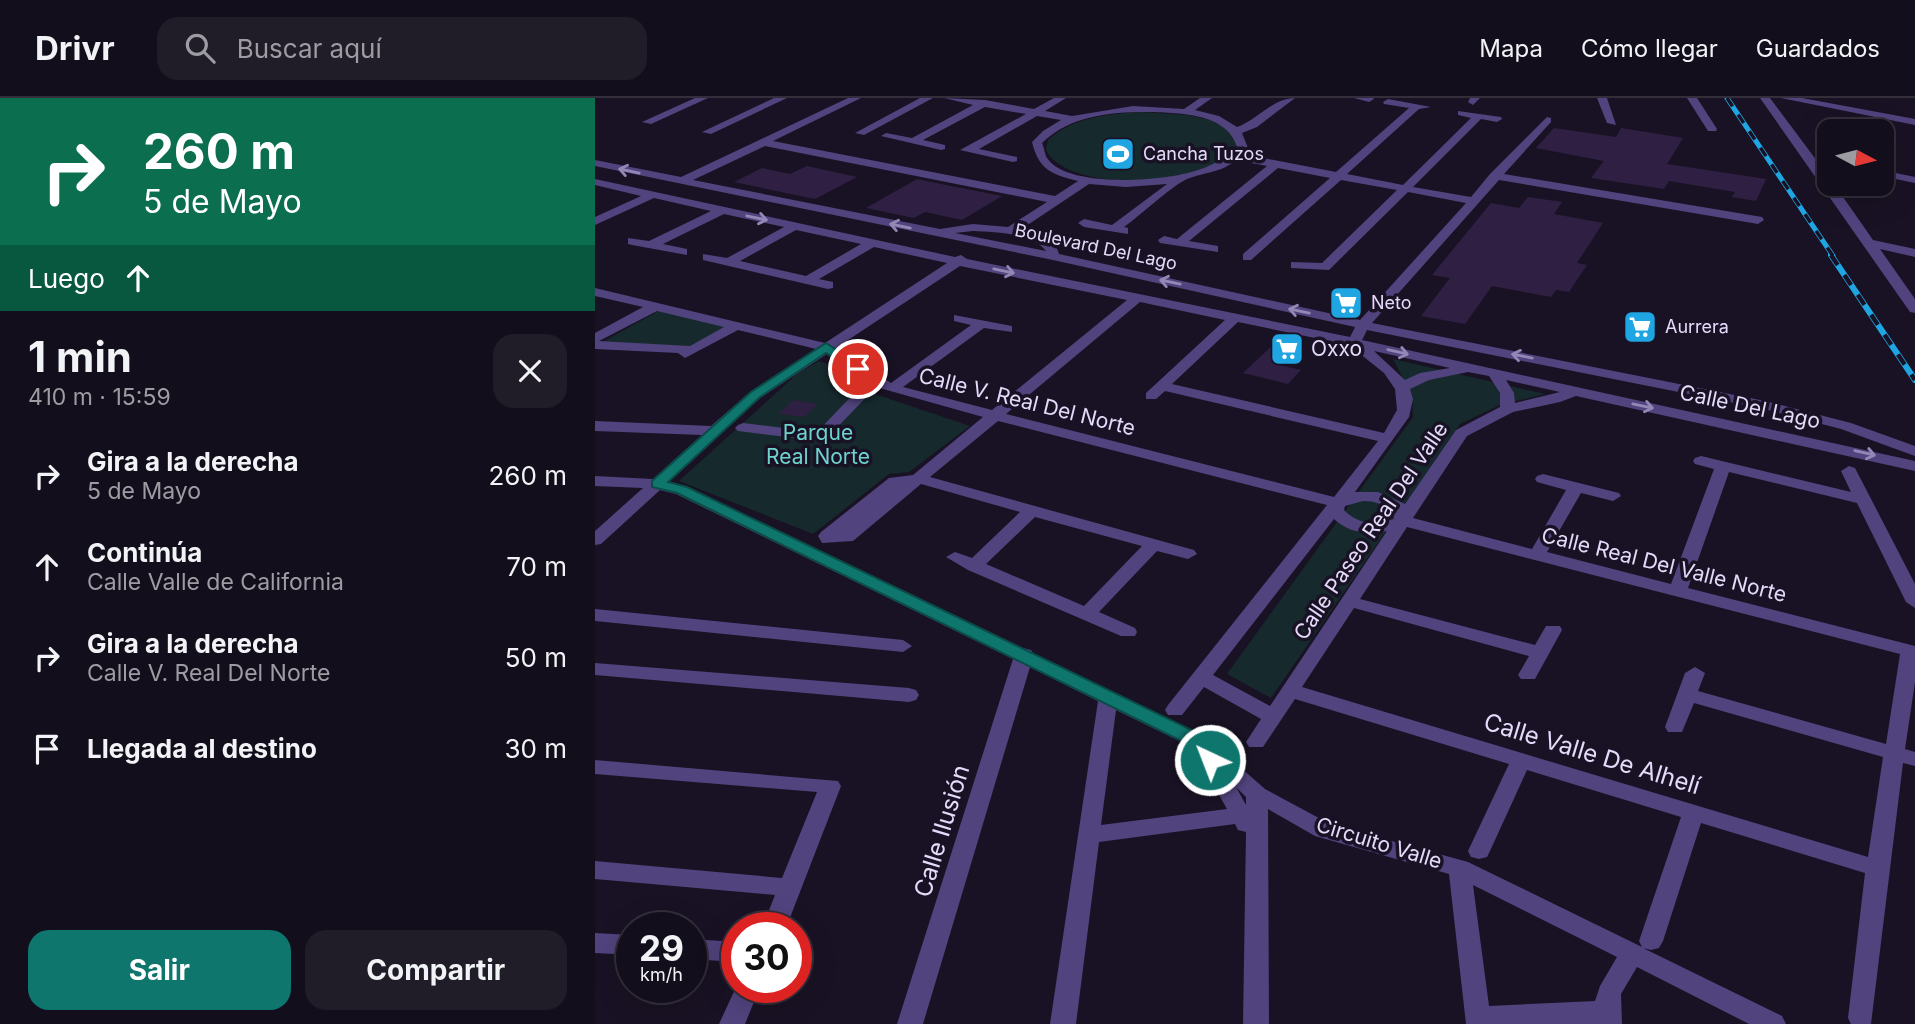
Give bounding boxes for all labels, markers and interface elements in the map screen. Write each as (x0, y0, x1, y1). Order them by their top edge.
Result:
search box (157, 17, 647, 80)
text: Drivr (35, 28, 115, 68)
icon: search (181, 29, 219, 67)
text: Buscar aquí (237, 33, 382, 64)
text: Mapa (1479, 34, 1543, 63)
text: Cómo llegar (1581, 34, 1718, 63)
text: Guardados (1756, 34, 1880, 63)
north arrow (1817, 119, 1893, 196)
map controls (1817, 119, 1894, 196)
text: 260 m (143, 122, 295, 181)
icon: right (28, 126, 119, 217)
sports icon: Cancha Tuzos (1099, 135, 1137, 173)
place label: Cancha Tuzos (1143, 143, 1264, 164)
one-way arrow (618, 163, 641, 177)
text: 5 de Mayo (143, 182, 302, 221)
one-way arrow (745, 211, 768, 225)
one-way arrow (889, 219, 912, 233)
street label: Boulevard Del Lago (1013, 219, 1179, 274)
icon: ahead (119, 259, 157, 297)
text: Luego (28, 263, 105, 294)
one-way arrow (992, 265, 1015, 279)
one-way arrow (1159, 275, 1182, 289)
supermarket icon: Neto (1327, 284, 1365, 322)
place label: Neto (1371, 292, 1412, 313)
one-way arrow (1288, 303, 1311, 317)
supermarket icon: Aurrera (1621, 308, 1659, 346)
place label: Aurrera (1665, 316, 1729, 337)
supermarket icon: Oxxo (1268, 330, 1306, 368)
text: 1 min (28, 331, 132, 382)
button: close (493, 334, 567, 408)
place label: Oxxo (1311, 336, 1362, 361)
pin (828, 339, 888, 399)
one-way arrow (1386, 346, 1409, 359)
one-way arrow (1511, 348, 1534, 362)
icon: arrive (839, 350, 877, 388)
street label: Calle V. Real Del Norte (916, 363, 1138, 441)
street label: Calle Del Lago (1678, 379, 1823, 434)
text: 410 m · 15:59 (28, 383, 171, 411)
one-way arrow (1631, 399, 1654, 413)
street label: Calle Paseo Real Del Valle (1288, 417, 1453, 644)
park label: Parque Real Norte (766, 420, 870, 469)
text: Gira a la derecha (87, 446, 299, 477)
one-way arrow (1853, 447, 1876, 460)
icon: right (28, 457, 66, 495)
text: 260 m (489, 460, 567, 491)
text: 5 de Mayo (87, 477, 201, 505)
street label: Calle Real Del Valle Norte (1539, 522, 1789, 607)
text: Continúa (87, 537, 202, 568)
icon: ahead (28, 548, 66, 586)
text: 70 m (506, 551, 567, 582)
text: Calle Valle de California (87, 568, 344, 596)
text: Gira a la derecha (87, 628, 299, 659)
icon: right (28, 639, 66, 677)
text: 50 m (505, 642, 567, 673)
text: Calle V. Real Del Norte (87, 659, 330, 687)
street label: Calle Valle De Alhelí (1480, 707, 1704, 800)
position arrow (1173, 723, 1247, 797)
icon: arrive (28, 730, 66, 768)
text: Llegada al destino (87, 733, 317, 764)
text: 30 m (504, 733, 567, 764)
street label: Calle Ilusión (908, 761, 975, 901)
street label: Circuito Valle (1313, 812, 1445, 874)
speed limit sign: 30 (721, 912, 812, 1003)
text: 29 (639, 927, 684, 969)
button: Salir (28, 930, 291, 1010)
button: Compartir (305, 930, 567, 1010)
text: km/h (640, 964, 683, 985)

